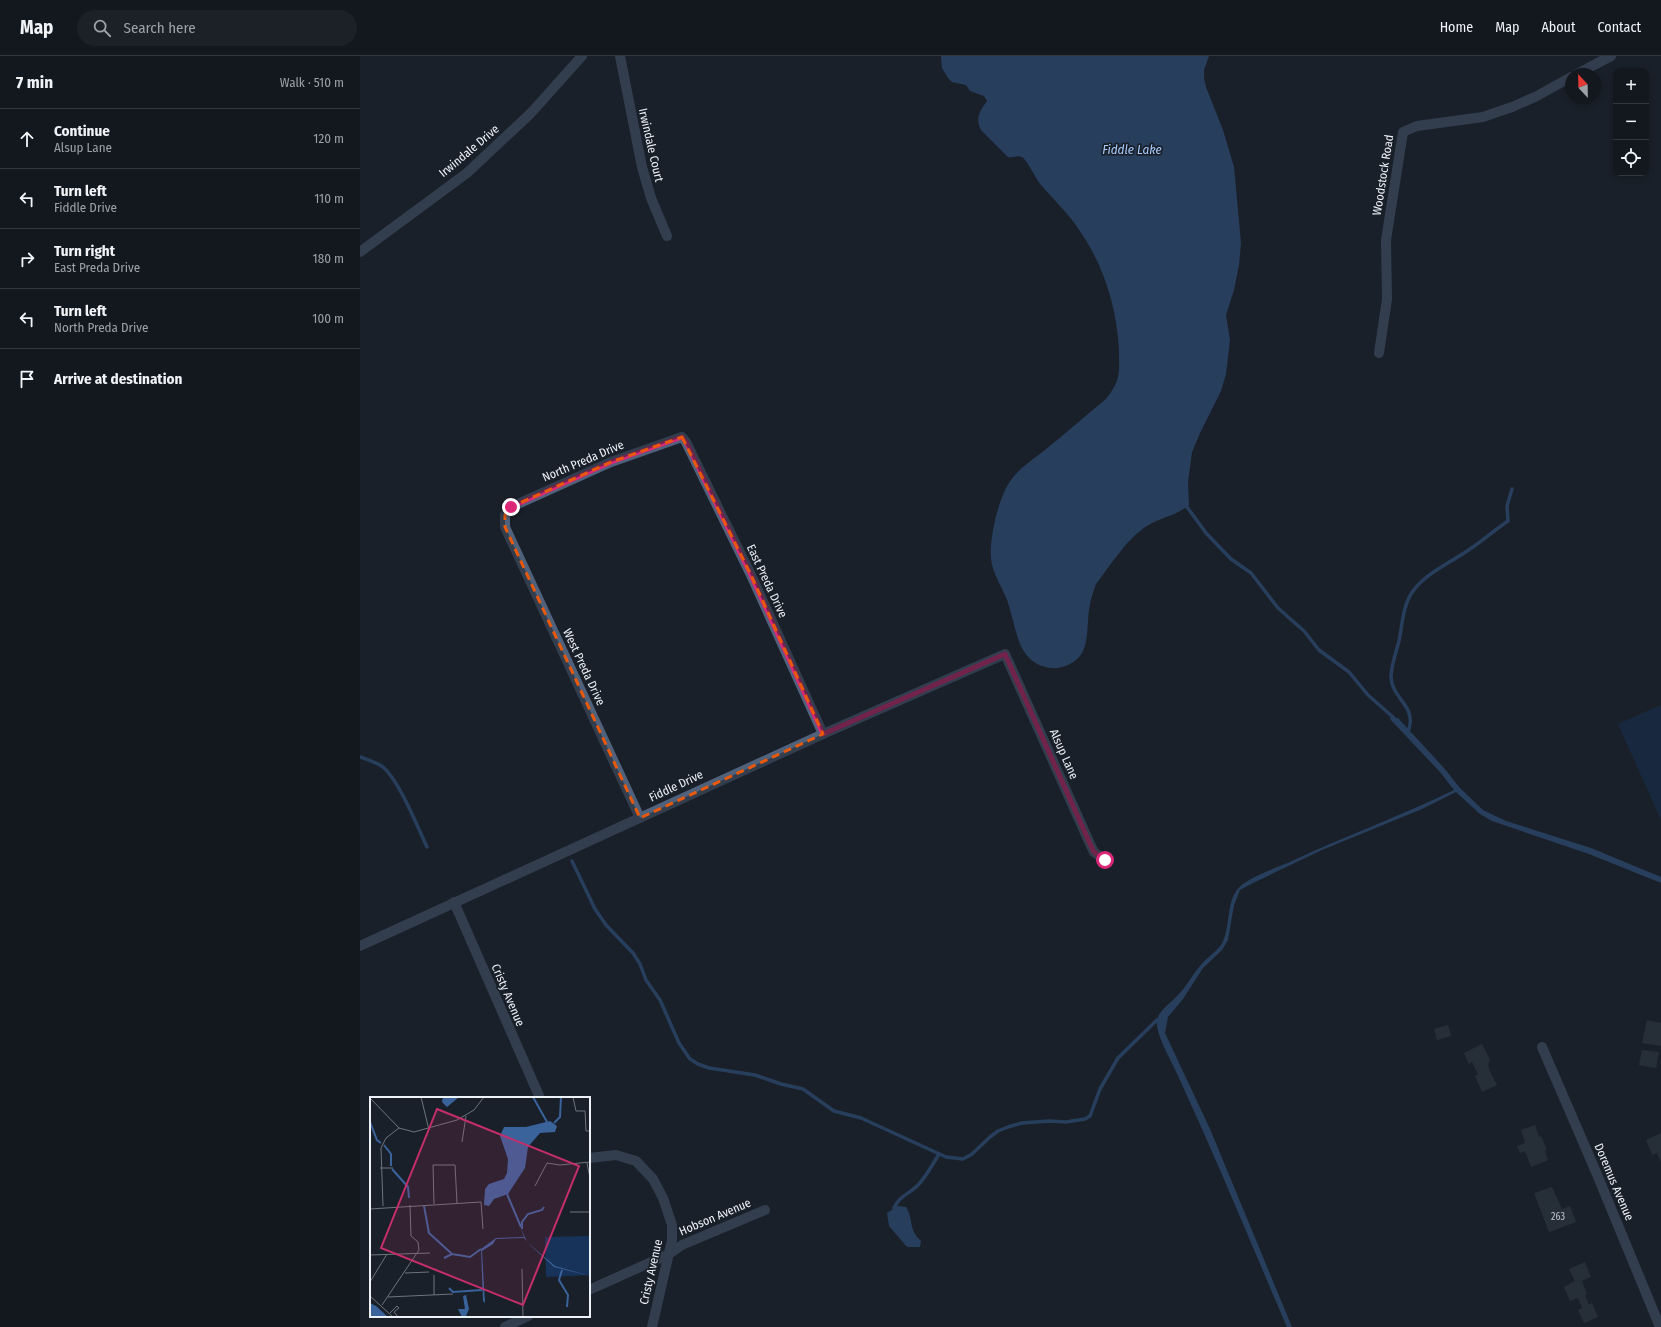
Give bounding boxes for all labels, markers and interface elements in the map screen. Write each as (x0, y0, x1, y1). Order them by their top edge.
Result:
search box (77, 10, 357, 46)
text: Map (20, 16, 53, 39)
icon: search (91, 17, 113, 39)
text: Search here (123, 19, 196, 37)
text: Home (1440, 19, 1473, 36)
text: Map (1495, 19, 1519, 36)
text: About (1541, 19, 1576, 36)
text: Contact (1598, 19, 1641, 36)
north arrow (1565, 68, 1601, 104)
map controls (1613, 68, 1649, 176)
button: + (1613, 68, 1649, 104)
text: 7 min (16, 72, 53, 93)
text: Walk · 510 m (280, 75, 344, 90)
button: − (1613, 104, 1649, 140)
street label: Irwindale Court (636, 107, 666, 183)
text: Continue (54, 122, 110, 140)
street label: Irwindale Drive (436, 122, 502, 180)
icon: ahead (16, 128, 38, 150)
text: 120 m (313, 131, 344, 146)
street label: Woodstock Road (1370, 134, 1396, 216)
text: Alsup Lane (54, 140, 112, 155)
button: locate (1613, 140, 1649, 176)
water label: Fiddle Lake (1102, 142, 1162, 157)
text: Turn left (54, 182, 107, 200)
icon: left (16, 188, 38, 210)
text: 110 m (314, 191, 344, 206)
text: Fiddle Drive (54, 200, 117, 215)
text: Turn right (54, 242, 115, 260)
icon: right (16, 248, 38, 270)
text: 180 m (313, 251, 344, 266)
text: East Preda Drive (54, 260, 140, 275)
text: Turn left (54, 302, 107, 320)
icon: left (16, 308, 38, 330)
text: 100 m (312, 311, 344, 326)
text: North Preda Drive (54, 320, 148, 335)
icon: arrive (16, 368, 38, 390)
text: Arrive at destination (54, 370, 182, 388)
street label: North Preda Drive (540, 437, 626, 484)
route end (502, 498, 520, 516)
street label: East Preda Drive (744, 542, 790, 620)
street label: West Preda Drive (560, 626, 608, 708)
street label: Alsup Lane (1047, 727, 1081, 781)
street label: Fiddle Drive (647, 767, 705, 805)
route start (1096, 851, 1114, 869)
street label: Cristy Avenue (489, 962, 527, 1028)
inset map (370, 1097, 590, 1317)
street label: Doremus Avenue (1591, 1141, 1637, 1223)
street label: Hobson Avenue (677, 1196, 753, 1238)
house number: 263 (1551, 1211, 1565, 1223)
street label: Cristy Avenue (637, 1238, 665, 1306)

